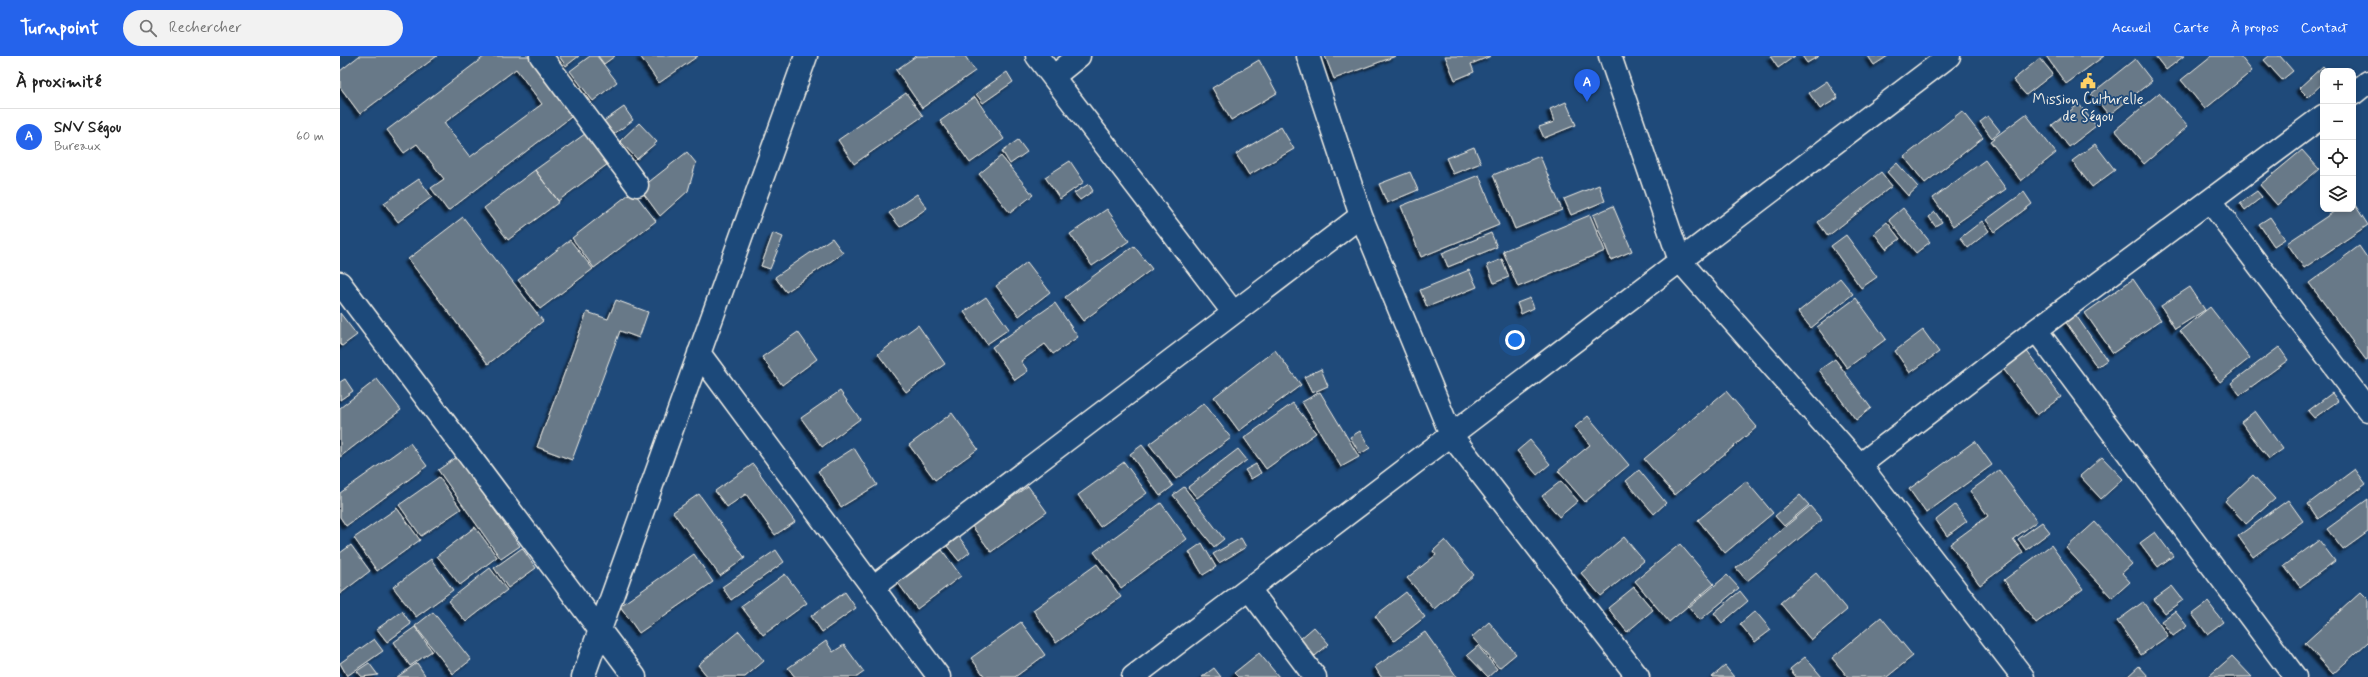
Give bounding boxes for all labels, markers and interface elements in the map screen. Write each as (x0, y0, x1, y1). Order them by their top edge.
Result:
search box (123, 10, 403, 46)
text: Turnpoint (20, 16, 99, 41)
icon: search (137, 17, 159, 39)
text: Rechercher (169, 18, 242, 38)
text: Accueil (2112, 19, 2151, 37)
text: Carte (2173, 19, 2209, 37)
text: À propos (2231, 19, 2279, 37)
text: Contact (2301, 19, 2348, 37)
map controls (2320, 68, 2356, 212)
button: + (2320, 68, 2356, 104)
pin: A (1574, 69, 1600, 102)
text: À proximité (16, 71, 101, 93)
public building icon: Mission Culturelle de Ségou (2079, 72, 2097, 90)
place label: Mission Culturelle de Ségou (2033, 90, 2144, 127)
button: − (2320, 104, 2356, 140)
text: SNV Ségou (54, 118, 121, 138)
text: A (25, 128, 33, 145)
text: 60 m (296, 128, 324, 145)
text: Bureaux (54, 138, 101, 155)
button: locate (2320, 140, 2356, 176)
button: layers (2320, 176, 2356, 212)
your location (1505, 330, 1525, 350)

